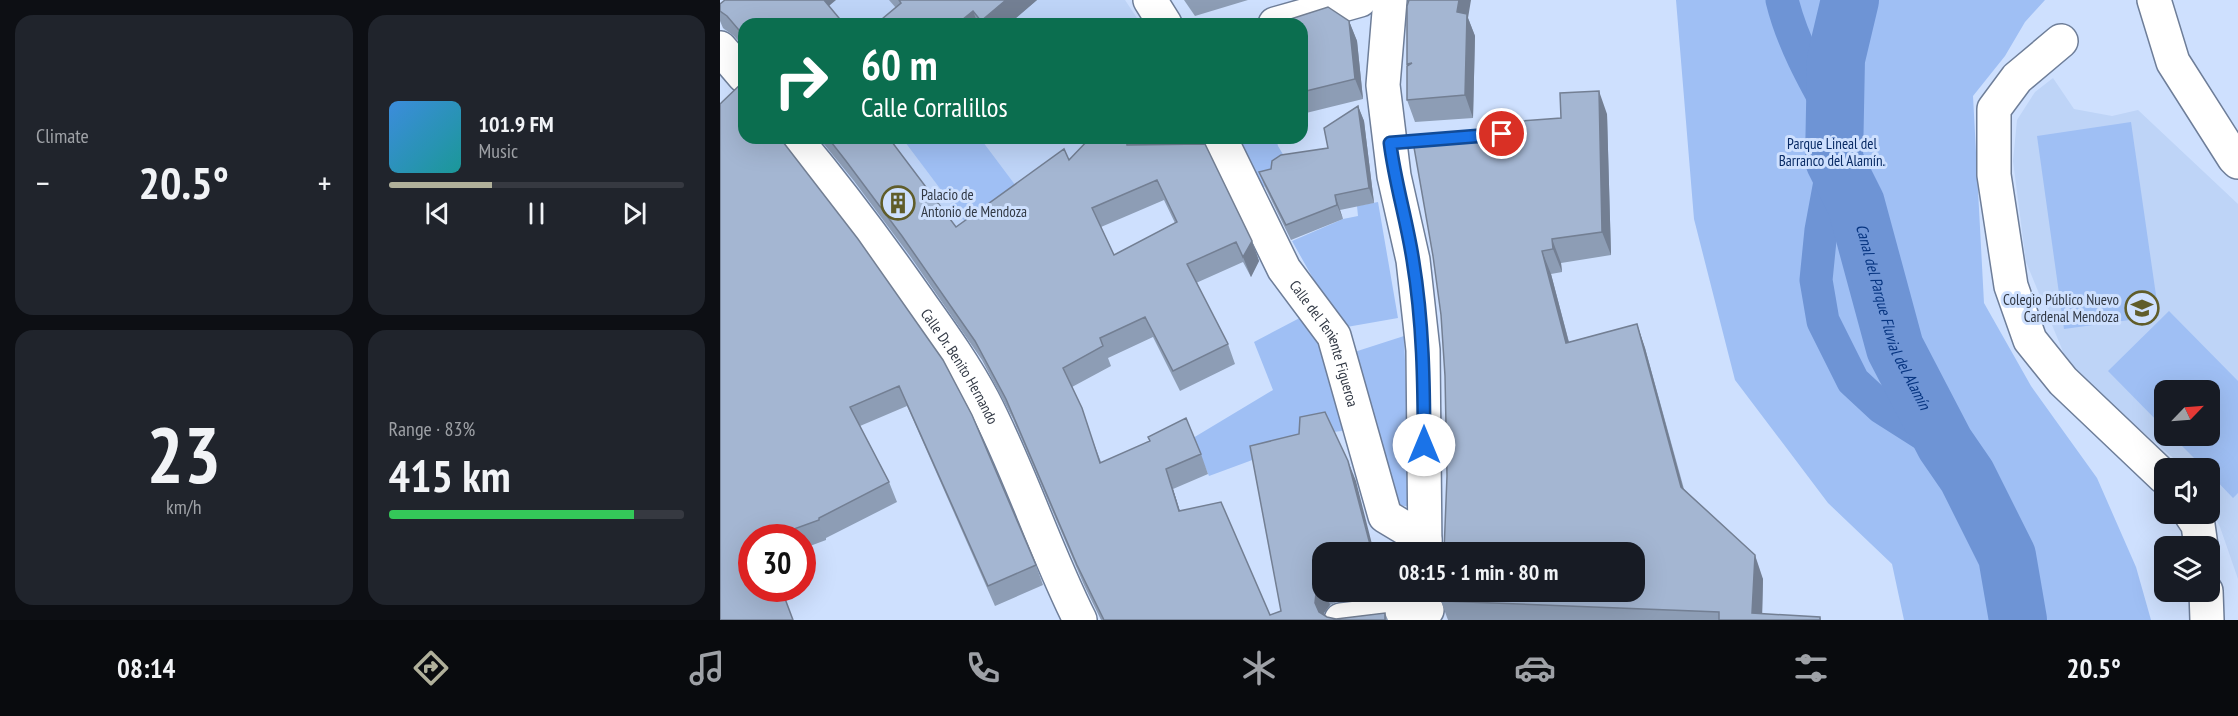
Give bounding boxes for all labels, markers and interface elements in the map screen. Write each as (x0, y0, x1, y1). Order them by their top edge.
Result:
text: 60 m (861, 37, 938, 92)
icon: right (762, 42, 840, 120)
text: Calle Corralillos (861, 90, 1008, 124)
pin (1476, 108, 1527, 159)
text: 101.9 FM (479, 110, 554, 138)
icon: arrive (1485, 117, 1518, 150)
text: Climate (36, 123, 89, 149)
park label: Parque Lineal del Barranco del Alamín. (1779, 134, 1886, 170)
text: Music (479, 138, 518, 164)
text: 20.5° (139, 153, 229, 211)
text: − (36, 161, 50, 204)
text: + (318, 161, 331, 204)
building icon: Palacio de Antonio de Mendoza (880, 185, 916, 221)
place label: Palacio de Antonio de Mendoza (921, 185, 1027, 221)
icon: previous (421, 197, 454, 230)
icon: pause (520, 197, 553, 230)
icon: next (618, 197, 651, 230)
water label: Canal del Parque Fluvial del Alamín (1852, 222, 1936, 414)
street label: Calle del Teniente Figueroa (1286, 276, 1363, 409)
place label: Colegio Público Nuevo Cardenal Mendoza (2003, 290, 2119, 326)
school or university icon: Colegio Público Nuevo Cardenal Mendoza (2124, 290, 2160, 326)
street label: Calle Dr. Benito Hernando (917, 304, 1003, 427)
north arrow (2154, 380, 2220, 446)
map controls (2154, 380, 2220, 602)
text: 23 (146, 404, 221, 505)
position arrow (1392, 413, 1456, 477)
text: Range · 83% (389, 416, 475, 442)
text: 415 km (389, 446, 511, 504)
button: sound (2154, 458, 2220, 524)
text: km/h (166, 494, 201, 520)
speed limit sign: 30 (738, 524, 816, 602)
button: layers (2154, 536, 2220, 602)
text: 08:15 · 1 min · 80 m (1399, 558, 1558, 586)
icon: directions (410, 647, 452, 689)
icon: music (686, 647, 728, 689)
icon: phone (962, 647, 1004, 689)
icon: climate (1238, 647, 1280, 689)
icon: car (1514, 647, 1556, 689)
icon: filters (1790, 647, 1832, 689)
text: 08:14 (117, 651, 175, 685)
text: 20.5° (2067, 651, 2121, 685)

